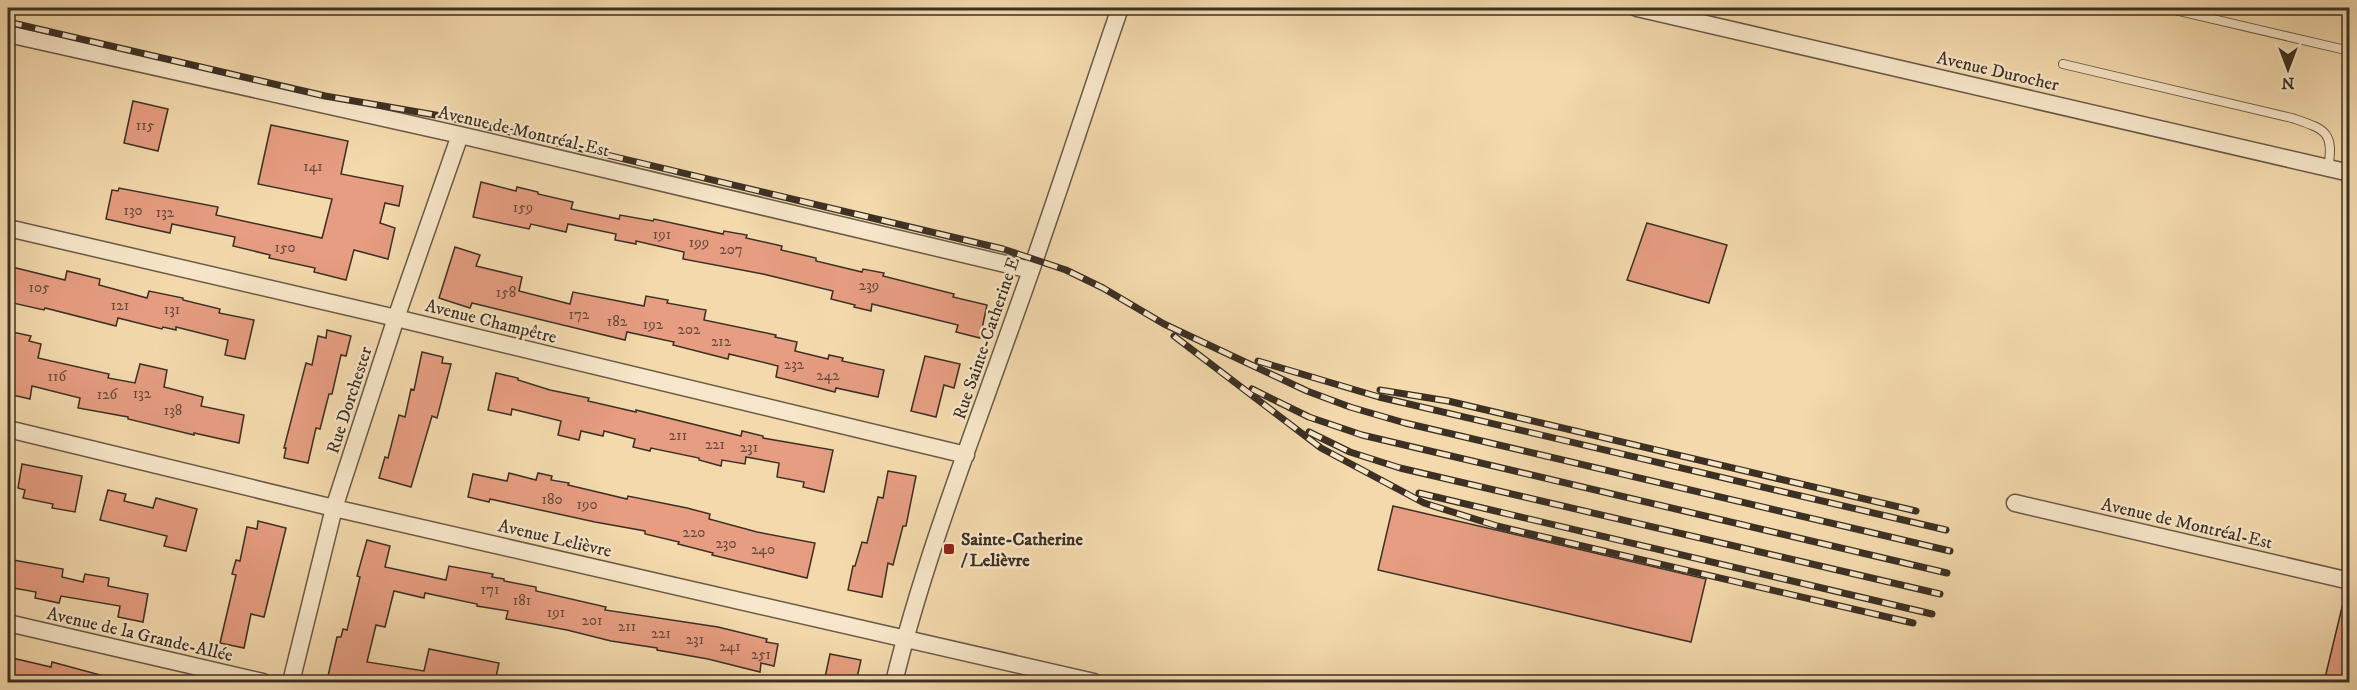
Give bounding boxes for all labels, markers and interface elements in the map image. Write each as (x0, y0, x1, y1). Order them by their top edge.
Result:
north arrow (2258, 39, 2318, 99)
street label: Avenue Durocher (1935, 47, 2061, 97)
text: N (2281, 73, 2295, 93)
street label: Avenue de Montréal-Est (436, 102, 612, 162)
house number: 115 (136, 116, 155, 135)
house number: 141 (303, 157, 323, 176)
house number: 159 (513, 198, 533, 217)
house number: 130 (123, 201, 143, 220)
house number: 132 (156, 203, 175, 222)
house number: 191 (653, 225, 671, 244)
house number: 199 (689, 233, 709, 252)
house number: 150 (275, 238, 295, 257)
house number: 207 (719, 240, 743, 259)
street label: Rue Sainte-Catherine E (949, 254, 1025, 423)
house number: 239 (859, 276, 879, 295)
house number: 105 (29, 278, 50, 297)
house number: 158 (496, 283, 516, 302)
street label: Avenue Champêtre (423, 295, 559, 349)
house number: 121 (111, 296, 129, 315)
house number: 131 (164, 300, 180, 319)
house number: 172 (569, 305, 590, 324)
house number: 182 (607, 312, 628, 331)
house number: 192 (643, 315, 664, 334)
house number: 202 (678, 320, 701, 339)
house number: 212 (711, 332, 732, 351)
street label: Rue Dorchester (322, 344, 378, 457)
house number: 232 (784, 355, 805, 374)
house number: 242 (816, 366, 840, 385)
house number: 116 (48, 367, 68, 386)
house number: 132 (133, 384, 152, 403)
house number: 126 (97, 385, 119, 404)
house number: 138 (164, 401, 182, 420)
house number: 211 (669, 426, 687, 445)
house number: 221 (705, 435, 725, 454)
house number: 231 (740, 438, 758, 457)
house number: 180 (541, 490, 563, 509)
street label: Avenue de Montréal-Est (2099, 494, 2275, 554)
house number: 190 (576, 495, 598, 514)
street label: Avenue Lelièvre (496, 515, 614, 563)
house number: 220 (683, 523, 705, 542)
place label: Sainte-Catherine / Lelièvre (960, 529, 1083, 572)
house number: 230 (715, 534, 737, 553)
house number: 240 (751, 540, 775, 559)
marker: Sainte-Catherine / Lelièvre (942, 542, 956, 556)
house number: 171 (481, 580, 499, 599)
house number: 181 (513, 591, 531, 610)
street label: Avenue de la Grande-Allée (45, 603, 235, 667)
house number: 191 (547, 603, 565, 622)
house number: 201 (582, 611, 602, 630)
house number: 211 (618, 617, 636, 636)
house number: 221 (651, 624, 671, 643)
house number: 231 (686, 630, 704, 649)
house number: 241 (719, 637, 741, 656)
house number: 251 (751, 645, 771, 664)

